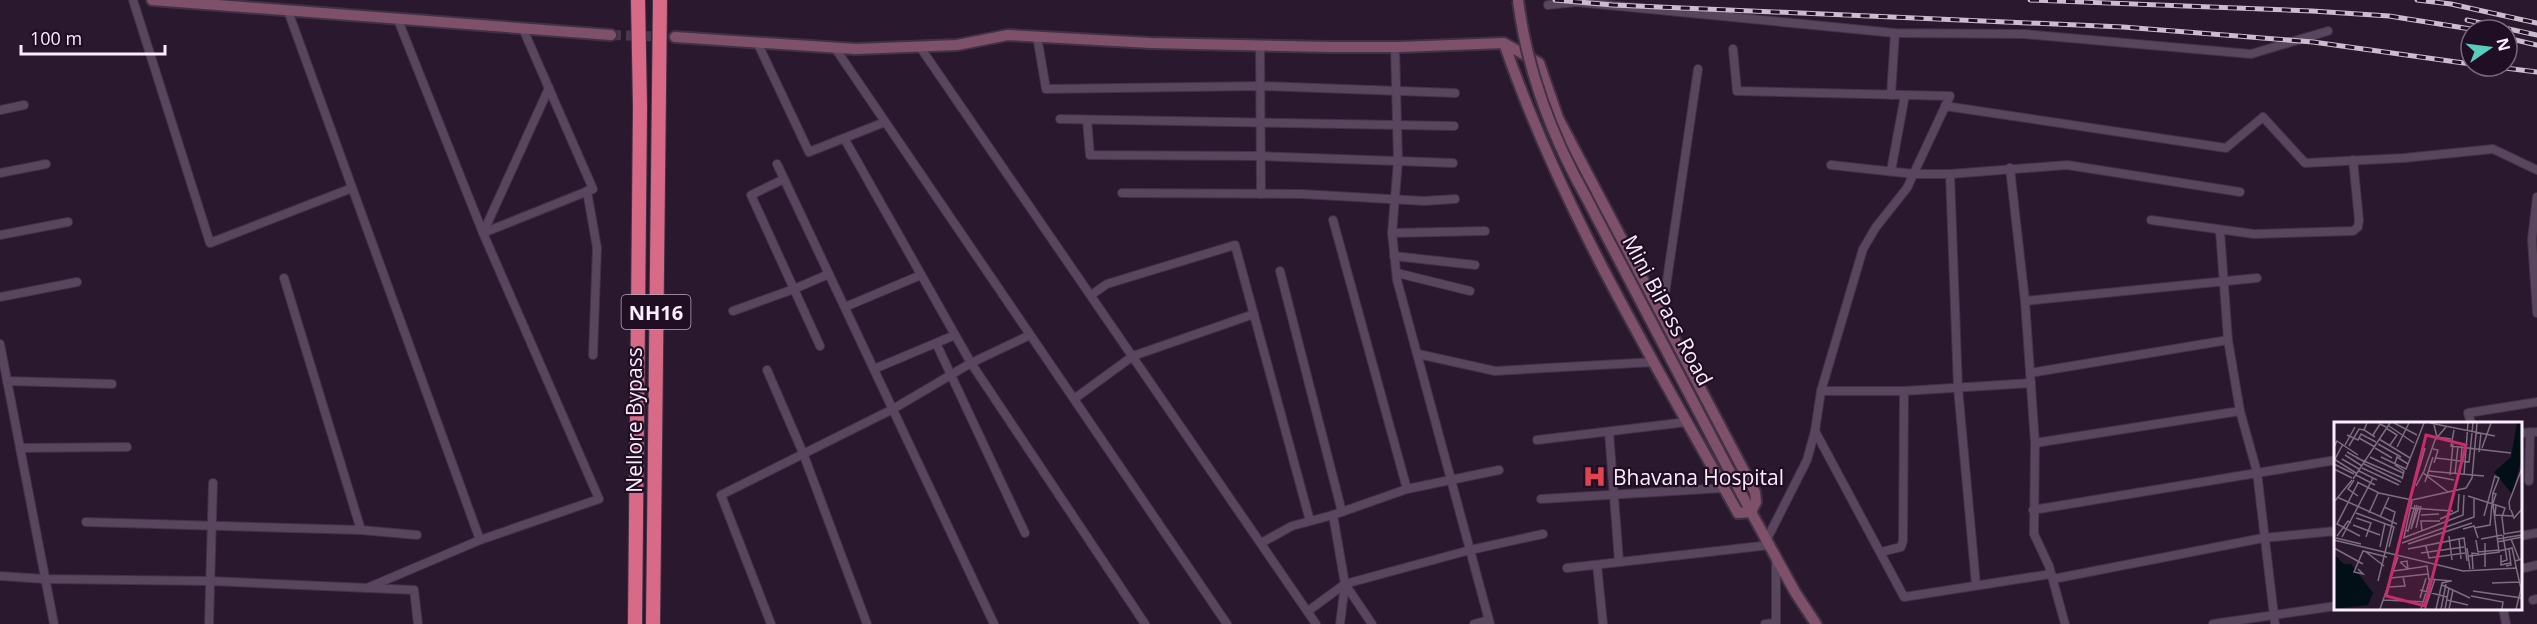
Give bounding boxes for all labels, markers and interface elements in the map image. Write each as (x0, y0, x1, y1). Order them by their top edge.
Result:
scale bar (21, 18, 165, 56)
north arrow (2459, 18, 2519, 78)
text: 100 m (30, 26, 82, 50)
text: N (2491, 35, 2516, 53)
street label: Mini BiPass Road (1617, 230, 1719, 390)
road number: NH16 (622, 295, 690, 329)
street label: Nellore Bypass (620, 347, 648, 493)
inset map (2334, 422, 2522, 609)
place label: Bhavana Hospital (1613, 463, 1784, 491)
hospital icon: Bhavana Hospital (1582, 464, 1608, 490)

